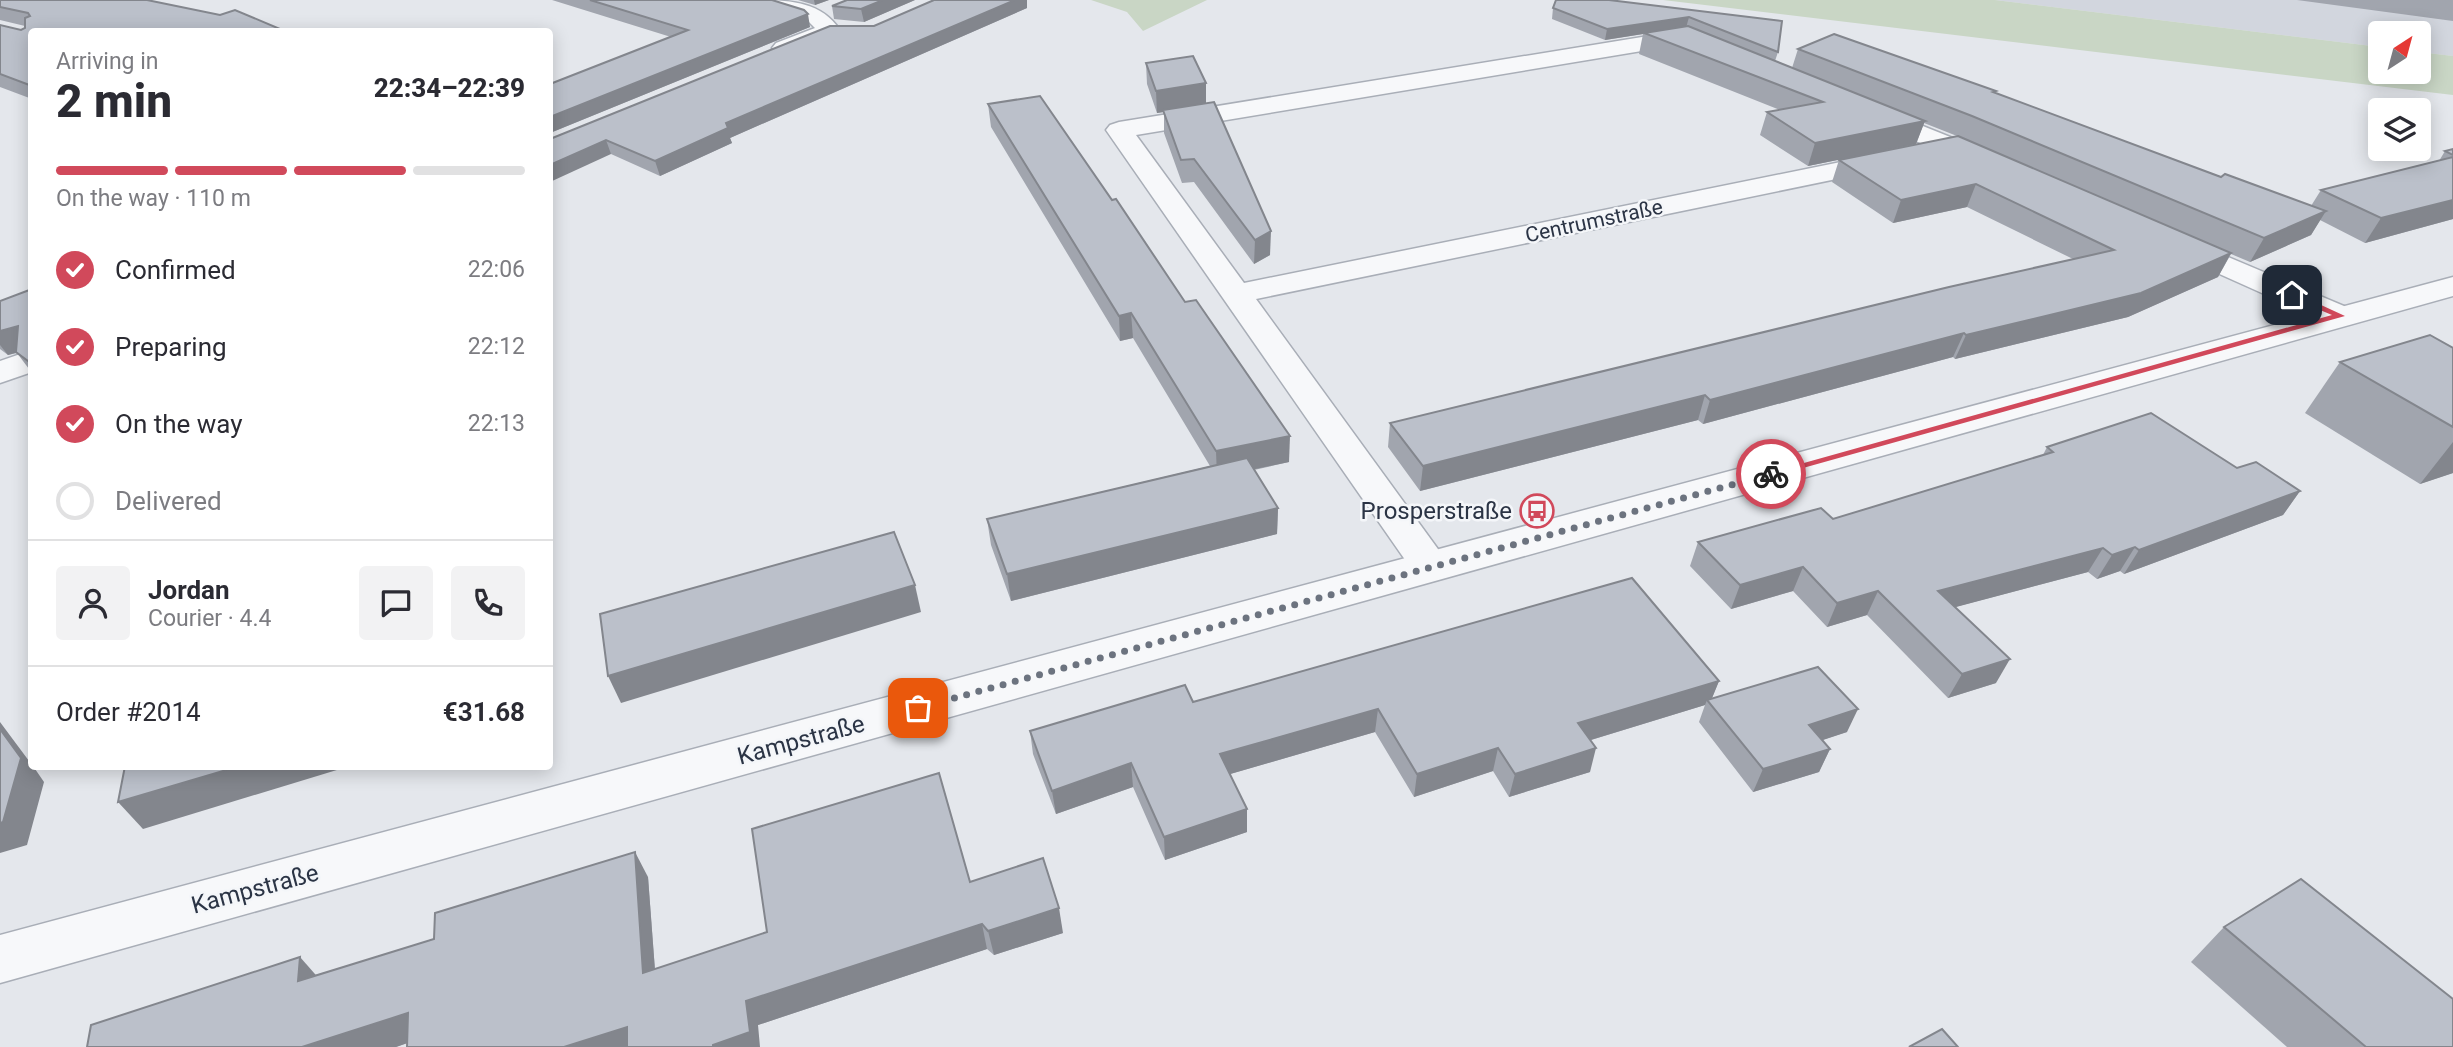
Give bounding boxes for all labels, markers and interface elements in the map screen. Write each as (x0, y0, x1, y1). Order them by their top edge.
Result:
north arrow (2368, 21, 2431, 84)
map controls (2368, 21, 2431, 161)
text: Arriving in (56, 48, 159, 75)
text: 22:34–22:39 (374, 73, 525, 103)
text: 2 min (56, 74, 172, 128)
button: layers (2368, 98, 2431, 161)
text: On the way · 110 m (56, 185, 251, 212)
street label: Centrumstraße (1523, 195, 1665, 247)
icon: check (56, 251, 94, 289)
text: Confirmed (115, 255, 236, 285)
text: 22:06 (468, 256, 525, 283)
pin (2262, 265, 2322, 325)
icon: home (2273, 276, 2311, 314)
icon: check (56, 328, 94, 366)
text: Preparing (115, 332, 227, 362)
text: 22:12 (468, 333, 525, 360)
icon: check (56, 405, 94, 443)
text: On the way (115, 409, 243, 439)
text: 22:13 (468, 410, 525, 437)
courier (1736, 439, 1806, 509)
icon: bike (1752, 455, 1790, 493)
text: Delivered (115, 486, 222, 516)
bus stop icon: Prosperstraße (1518, 492, 1556, 530)
place label: Prosperstraße (1361, 497, 1512, 525)
button: person (56, 566, 130, 640)
button: chat (359, 566, 433, 640)
button: phone (451, 566, 525, 640)
text: Jordan (148, 575, 230, 605)
text: Courier · 4.4 (148, 605, 271, 632)
pin (888, 678, 948, 738)
icon: bag (899, 689, 937, 727)
text: Order #2014 (56, 697, 201, 727)
text: €31.68 (443, 697, 525, 727)
street label: Kampstraße (734, 710, 868, 770)
street label: Kampstraße (188, 859, 322, 919)

